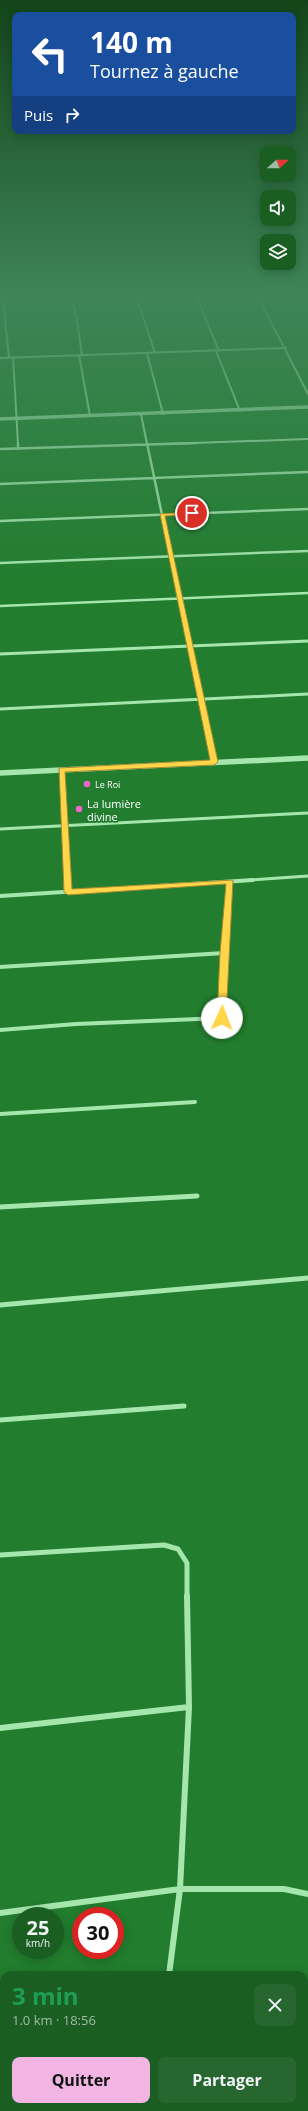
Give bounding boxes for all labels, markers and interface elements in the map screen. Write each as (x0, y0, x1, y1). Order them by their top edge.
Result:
text: 140 m (90, 23, 173, 61)
icon: left (24, 28, 76, 80)
text: Tournez à gauche (90, 59, 239, 83)
icon: right (61, 104, 83, 126)
text: Puis (24, 105, 53, 125)
north arrow (260, 146, 296, 182)
map controls (260, 146, 296, 270)
button: sound (260, 190, 296, 226)
button: layers (260, 234, 296, 270)
pin (175, 496, 209, 530)
icon: arrive (181, 502, 203, 524)
place label: Le Roi (95, 778, 120, 791)
marker: Le Roi (82, 779, 92, 789)
place label: La lumière divine (87, 796, 141, 824)
marker: La lumière divine (74, 804, 84, 814)
position arrow (201, 997, 243, 1039)
speed limit sign: 30 (72, 1907, 124, 1959)
text: 25 (27, 1914, 49, 1941)
text: km/h (26, 1936, 50, 1950)
text: 3 min (12, 1979, 79, 2012)
button: close (254, 1984, 296, 2026)
text: 1.0 km · 18:56 (12, 2011, 96, 2029)
button: Quitter (12, 2057, 150, 2103)
button: Partager (158, 2057, 296, 2103)

